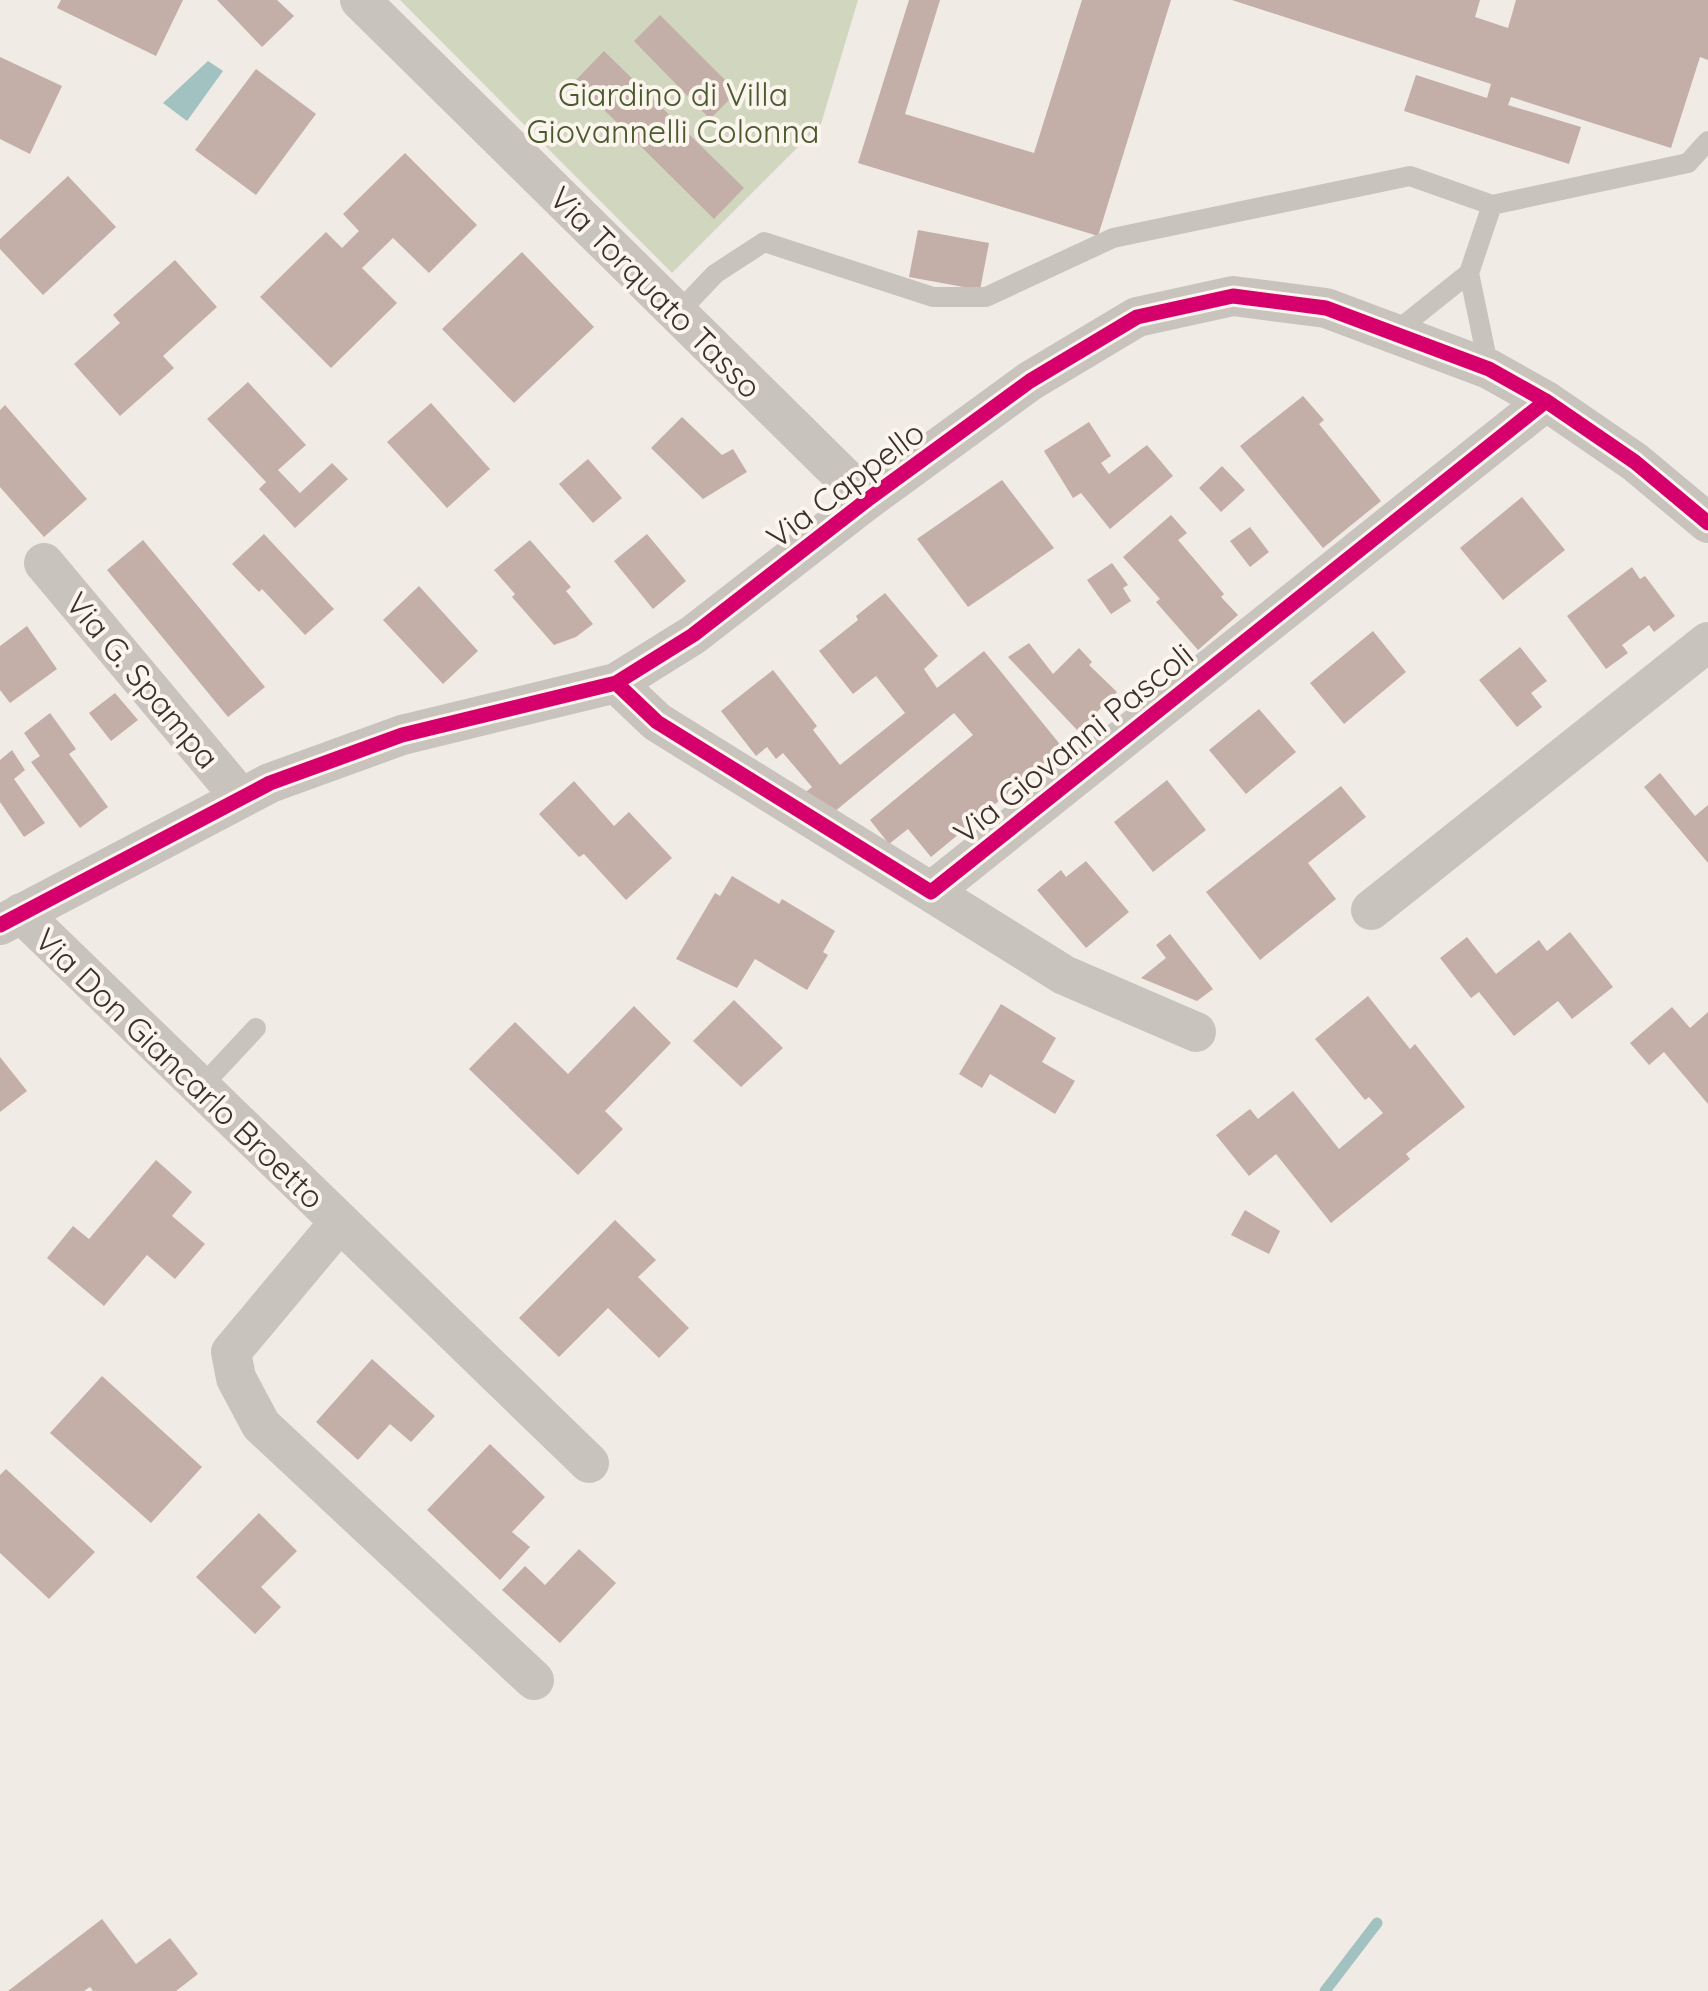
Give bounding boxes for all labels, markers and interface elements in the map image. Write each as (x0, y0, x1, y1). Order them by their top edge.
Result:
park label: Giardino di Villa Giovannelli Colonna (527, 74, 819, 151)
street label: Via Torquato Tasso (542, 178, 770, 406)
street label: Via Cappello (758, 412, 932, 556)
street label: Via G. Spampa (58, 584, 228, 776)
street label: Via Giovanni Pascoli (945, 634, 1201, 852)
street label: Via Don Giancarlo Broetto (27, 919, 333, 1217)

